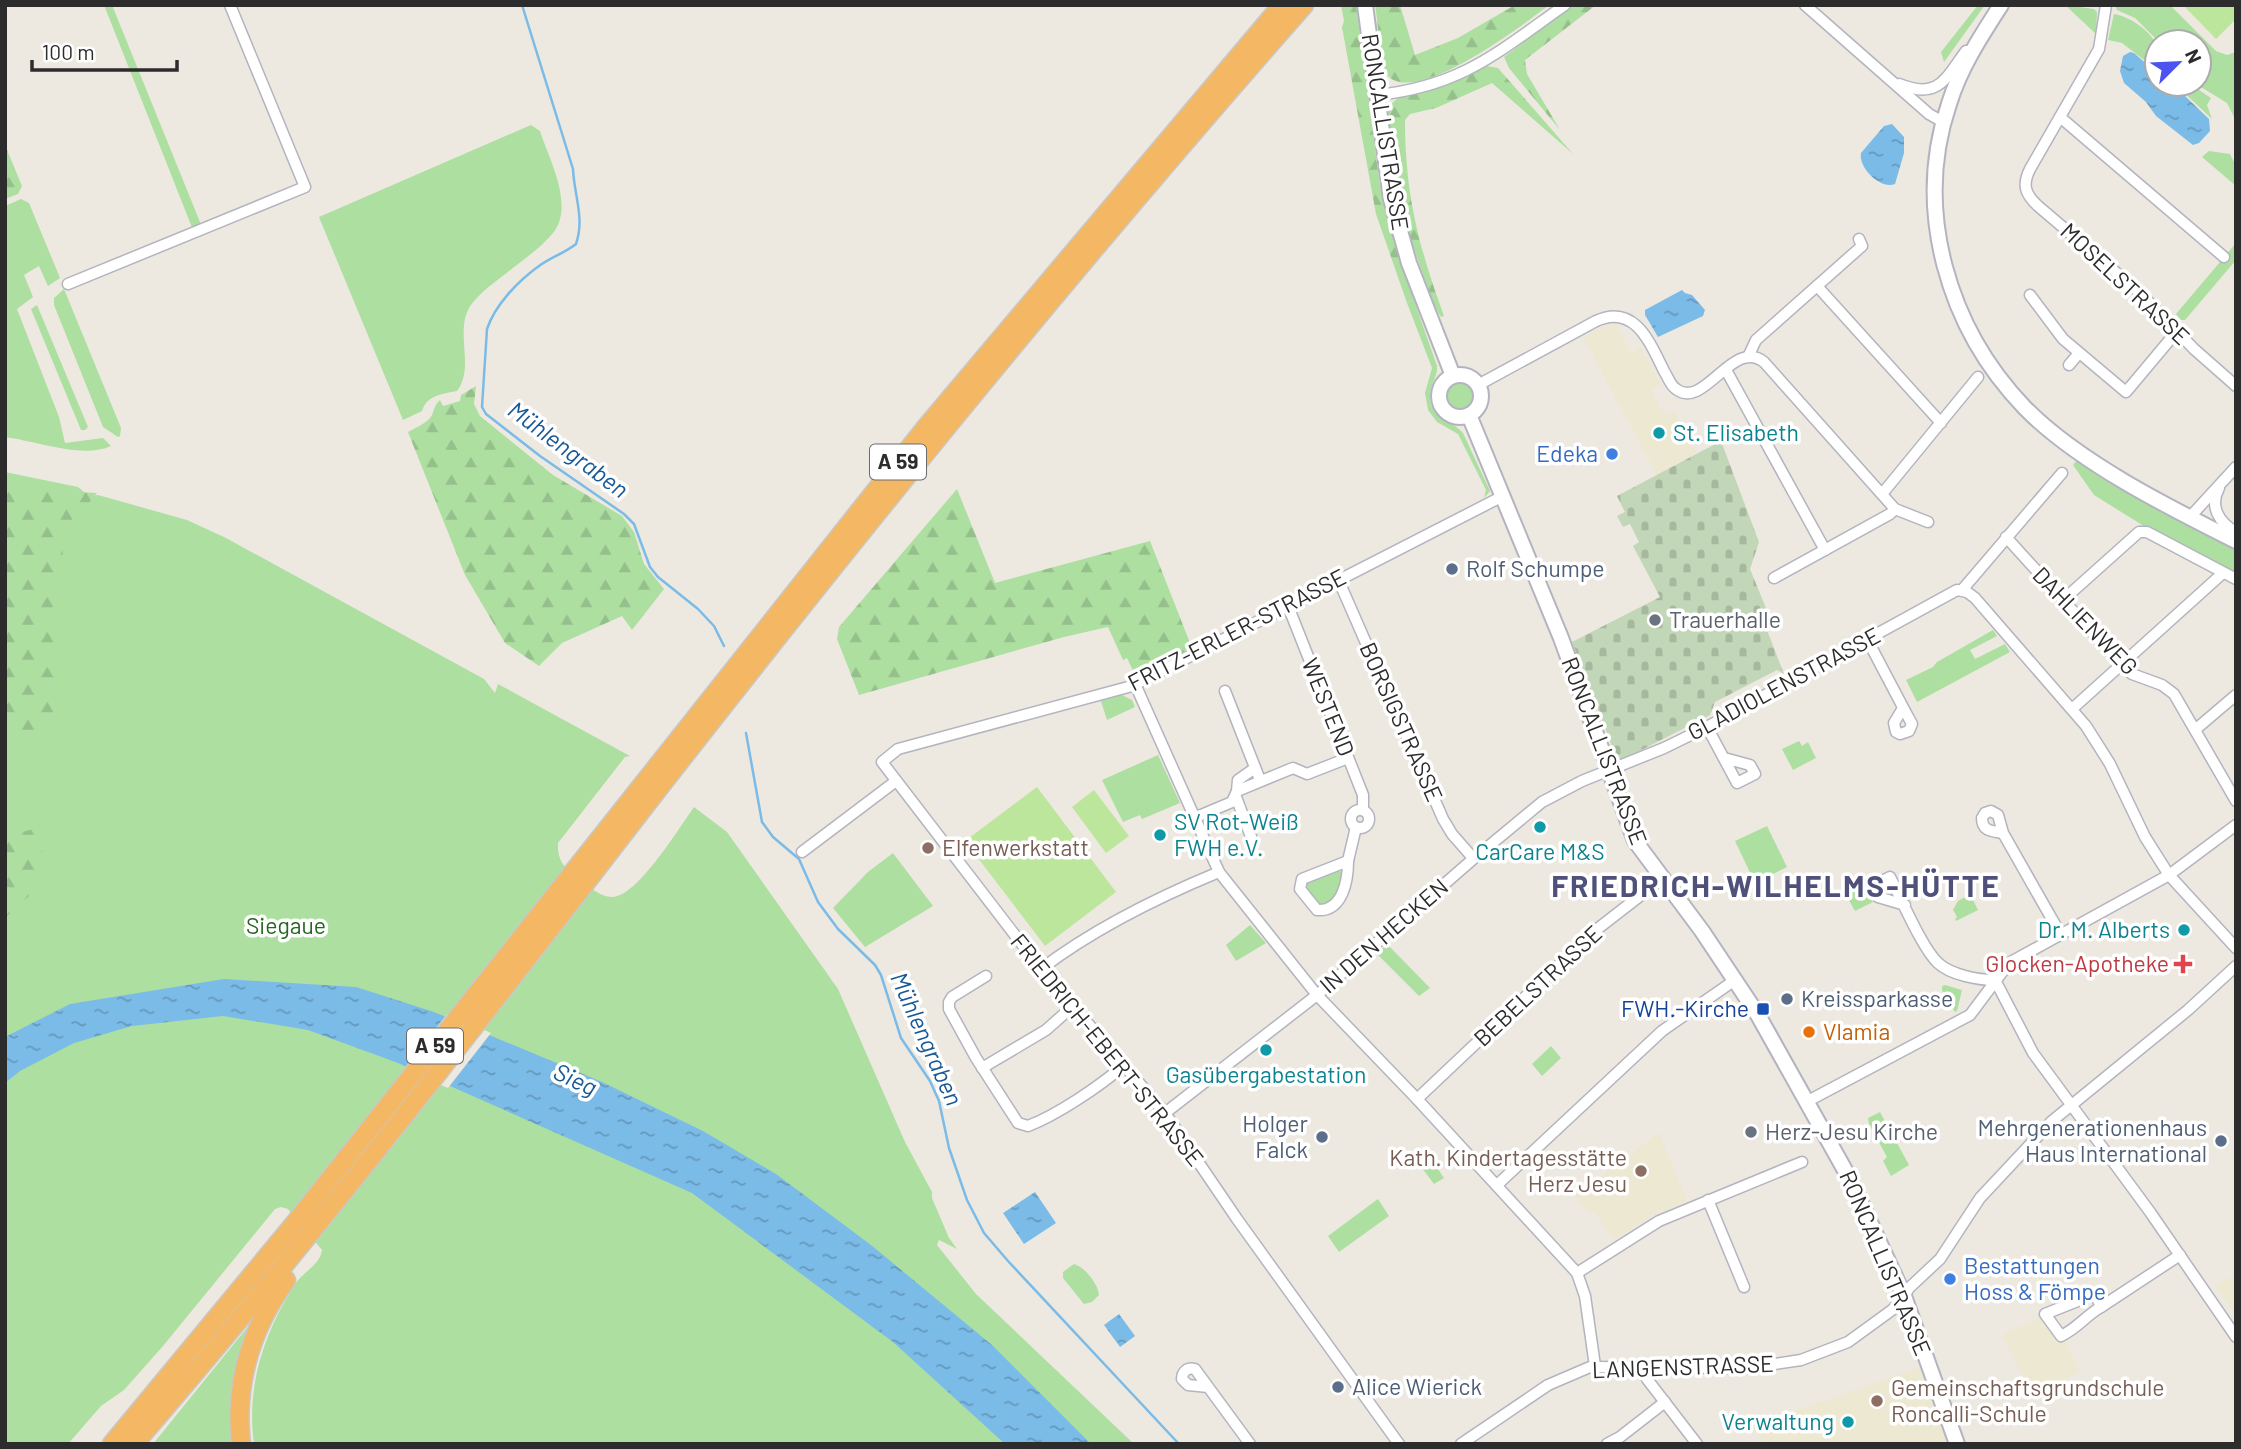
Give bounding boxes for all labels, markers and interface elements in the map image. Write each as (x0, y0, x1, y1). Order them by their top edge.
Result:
scale bar (32, 28, 177, 72)
north arrow (2143, 28, 2213, 98)
street label: RONCALLISTRASSE (1357, 31, 1415, 232)
text: 100 m (42, 39, 95, 64)
text: N (2181, 45, 2207, 66)
street label: MOSELSTRASSE (2055, 216, 2196, 350)
water label: Mühlengraben (503, 394, 635, 503)
place label: St. Elisabeth (1673, 418, 1799, 446)
marker: St. Elisabeth (1651, 425, 1667, 441)
place label: Edeka (1536, 439, 1598, 467)
road number: A 59 (870, 444, 926, 480)
marker: Edeka (1604, 446, 1620, 462)
place label: Rolf Schumpe (1466, 554, 1605, 582)
marker: Rolf Schumpe (1444, 561, 1460, 577)
street label: DAHLIENWEG (2027, 561, 2144, 680)
street label: FRITZ-ERLER-STRASSE (1123, 562, 1350, 696)
place label: Trauerhalle (1669, 605, 1781, 633)
marker: Trauerhalle (1647, 612, 1663, 628)
street label: GLADIOLENSTRASSE (1682, 621, 1885, 746)
street label: BORSIGSTRASSE (1354, 638, 1450, 805)
street label: RONCALLISTRASSE (1556, 653, 1654, 848)
street label: WESTEND (1297, 654, 1361, 760)
place label: SV Rot-Weiß FWH e.V. (1174, 807, 1299, 861)
marker: CarCare M&S (1532, 819, 1548, 835)
marker: SV Rot-Weiß FWH e.V. (1152, 827, 1168, 843)
place label: Elfenwerkstatt (942, 833, 1089, 861)
place label: CarCare M&S (1475, 837, 1605, 865)
marker: Elfenwerkstatt (920, 840, 936, 856)
district label: FRIEDRICH-WILHELMS-HÜTTE (1551, 867, 2001, 903)
street label: IN DEN HECKEN (1313, 872, 1453, 999)
park label: Siegaue (246, 911, 326, 939)
place label: Dr. M. Alberts (2038, 915, 2170, 943)
street label: BEBELSTRASSE (1468, 919, 1607, 1052)
marker: Dr. M. Alberts (2176, 922, 2192, 938)
street label: FRIEDRICH-EBERT-STRASSE (1005, 927, 1210, 1171)
place label: Glocken-Apotheke (1985, 949, 2169, 977)
marker: Glocken-Apotheke (2175, 956, 2191, 972)
water label: Mühlengraben (885, 967, 970, 1110)
place label: Kreissparkasse (1801, 984, 1953, 1012)
marker: Kreissparkasse (1779, 991, 1795, 1007)
place label: FWH.-Kirche (1621, 994, 1749, 1022)
marker: FWH.-Kirche (1755, 1001, 1771, 1017)
place label: Vlamia (1823, 1017, 1890, 1045)
marker: Vlamia (1801, 1024, 1817, 1040)
road number: A 59 (407, 1028, 463, 1064)
marker: Gasübergabestation (1258, 1042, 1274, 1058)
water label: Sieg (549, 1056, 602, 1101)
place label: Gasübergabestation (1166, 1060, 1366, 1088)
place label: Holger Falck (1242, 1109, 1309, 1163)
place label: Mehrgenerationenhaus Haus International (1978, 1113, 2207, 1167)
place label: Herz-Jesu Kirche (1765, 1117, 1938, 1145)
marker: Herz-Jesu Kirche (1743, 1124, 1759, 1140)
marker: Holger Falck (1314, 1129, 1330, 1145)
marker: Mehrgenerationenhaus Haus International (2213, 1133, 2229, 1149)
place label: Kath. Kindertagesstätte Herz Jesu (1389, 1143, 1627, 1197)
marker: Kath. Kindertagesstätte Herz Jesu (1633, 1163, 1649, 1179)
street label: RONCALLISTRASSE (1834, 1166, 1938, 1360)
place label: Bestattungen Hoss & Fömpe (1964, 1251, 2106, 1305)
marker: Bestattungen Hoss & Fömpe (1942, 1271, 1958, 1287)
street label: LANGENSTRASSE (1592, 1349, 1774, 1383)
place label: Alice Wierick (1352, 1372, 1482, 1400)
place label: Gemeinschaftsgrundschule Roncalli-Schule (1891, 1373, 2165, 1427)
marker: Alice Wierick (1330, 1379, 1346, 1395)
marker: Gemeinschaftsgrundschule Roncalli-Schule (1869, 1393, 1885, 1409)
place label: Verwaltung (1722, 1407, 1834, 1435)
marker: Verwaltung (1840, 1414, 1856, 1430)

